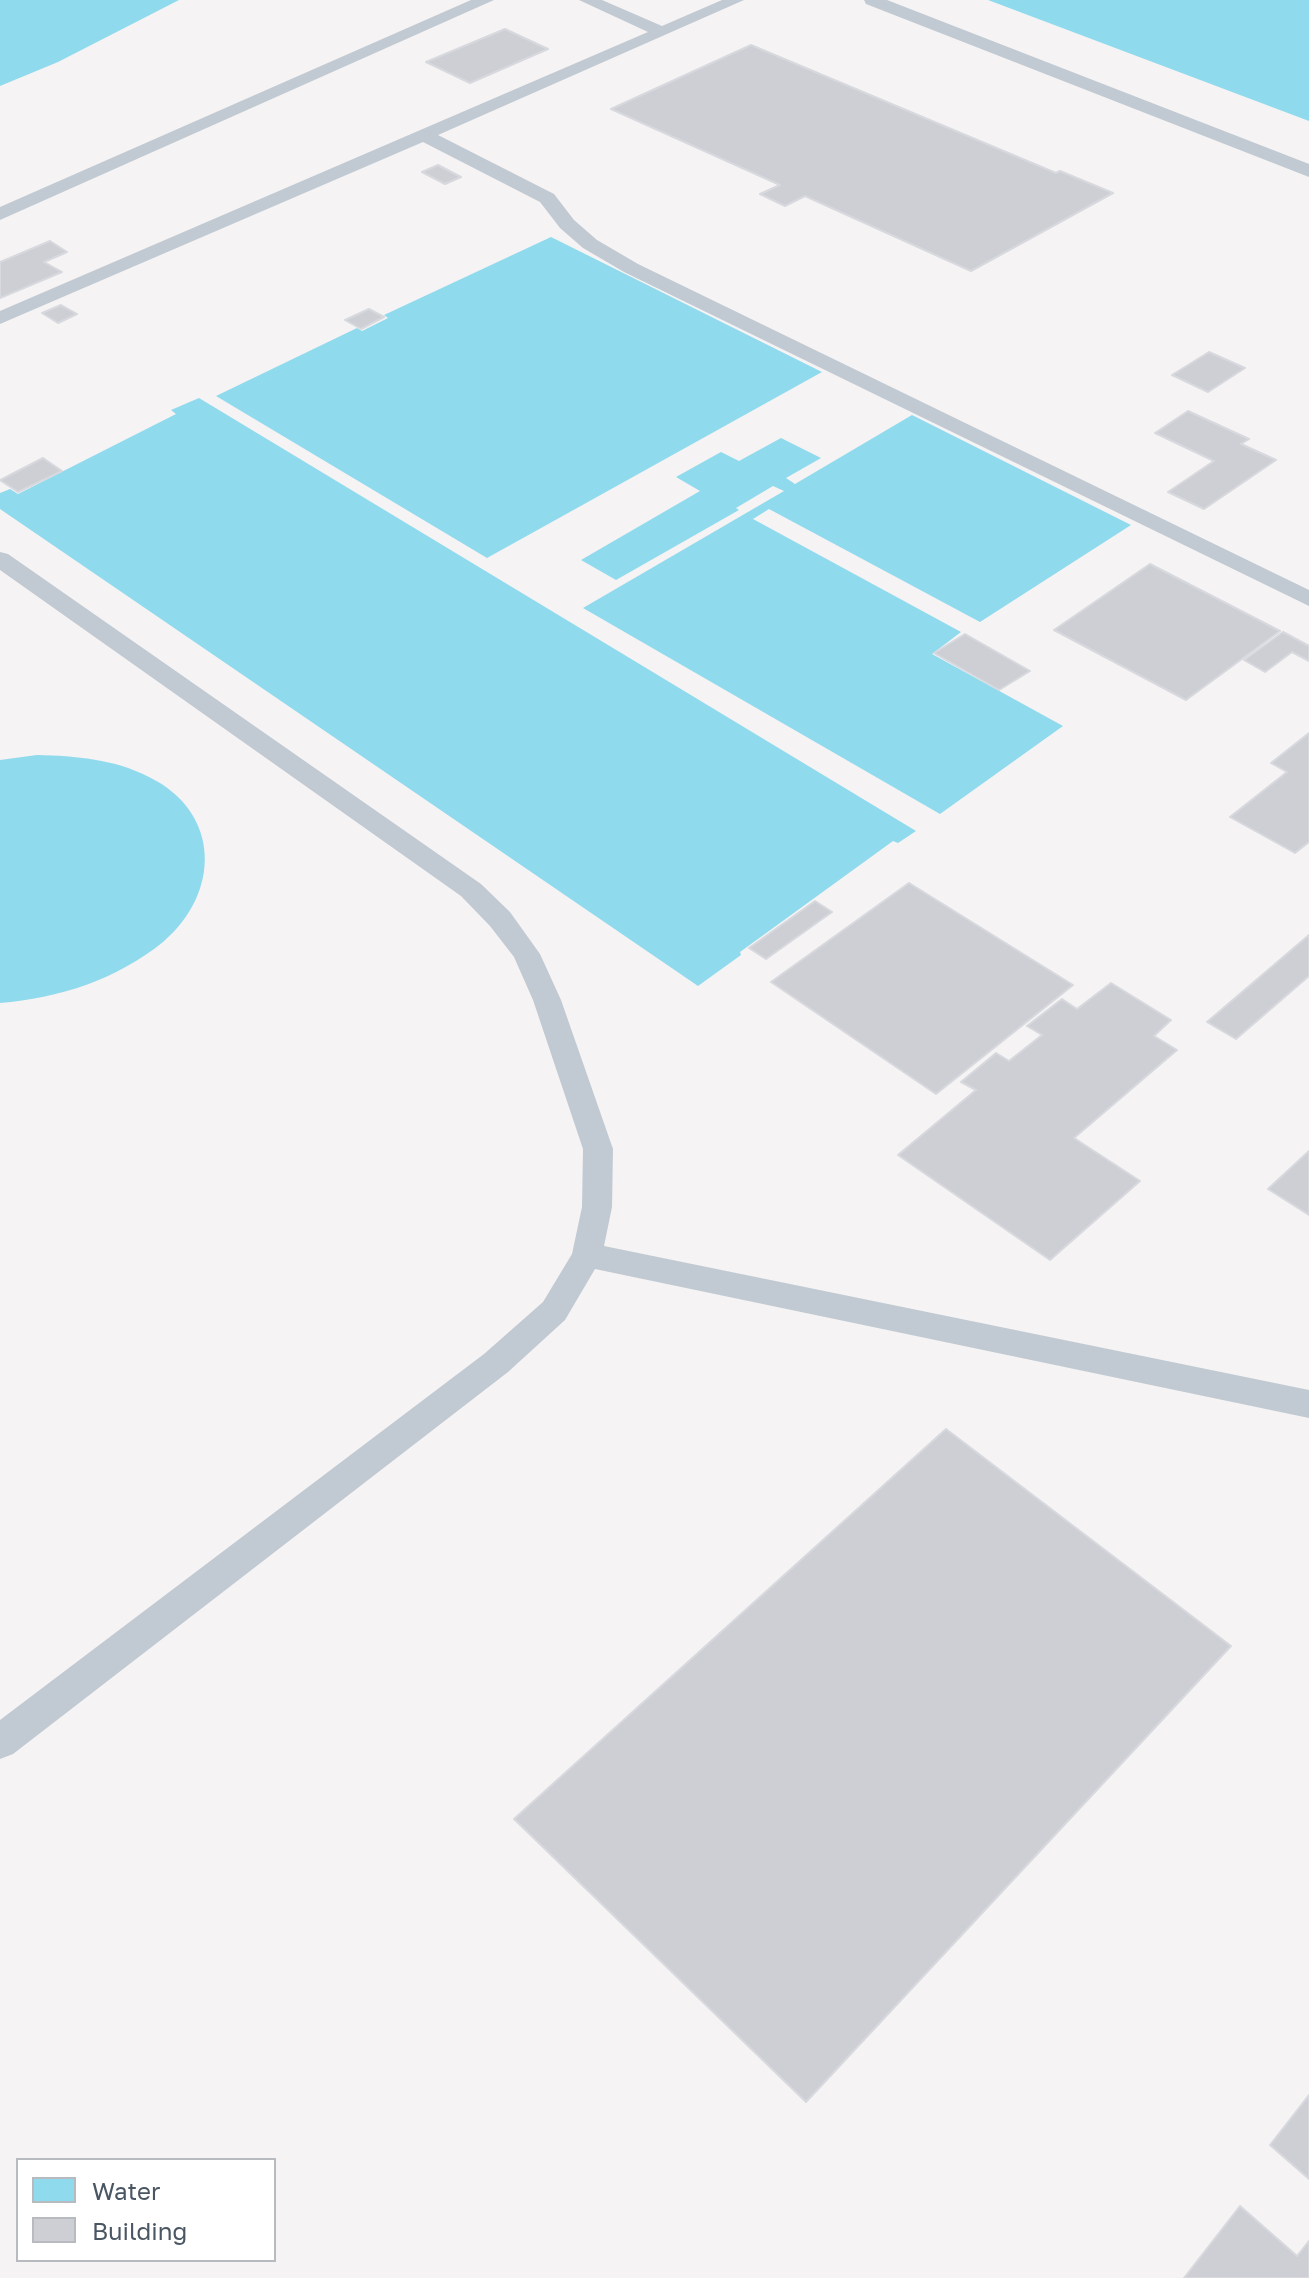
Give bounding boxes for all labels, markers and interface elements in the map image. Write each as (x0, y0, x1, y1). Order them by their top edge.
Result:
legend (16, 2158, 276, 2262)
text: Water (92, 2176, 160, 2205)
text: Building (92, 2216, 187, 2245)

